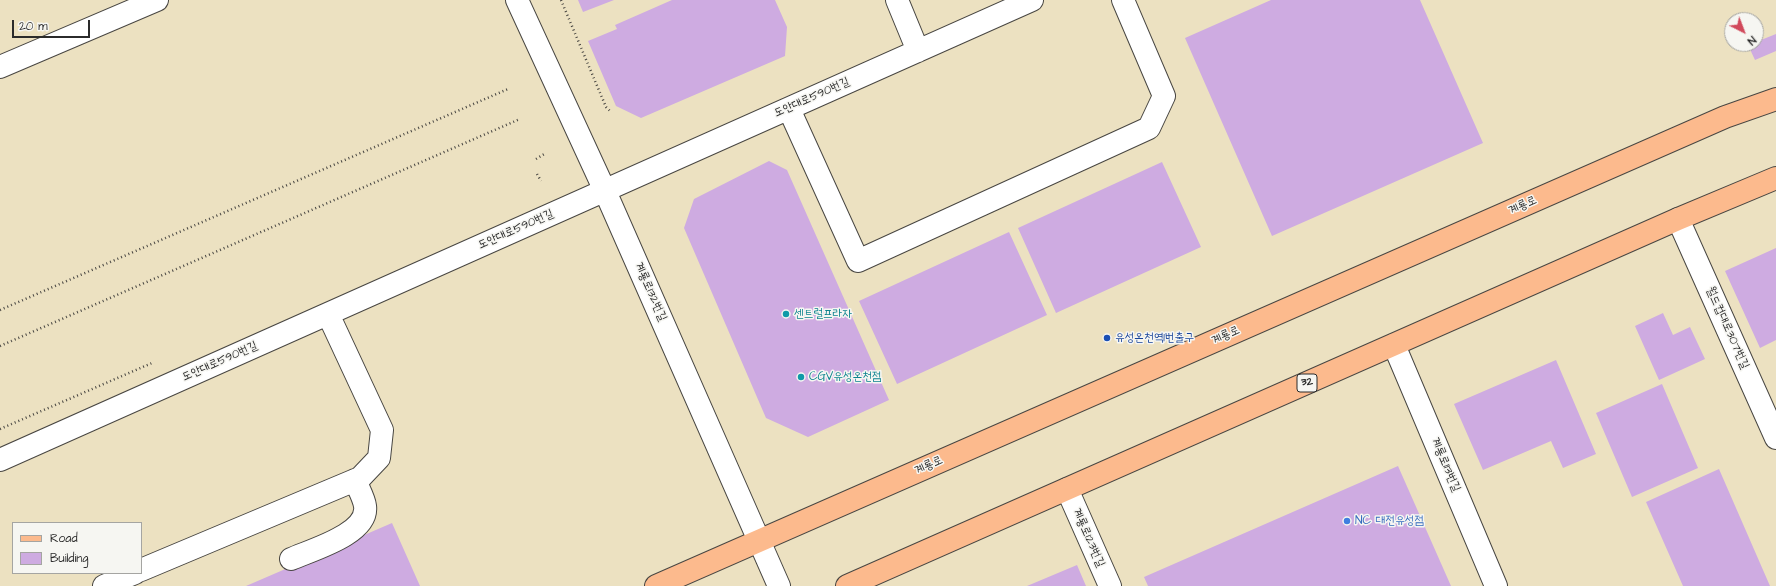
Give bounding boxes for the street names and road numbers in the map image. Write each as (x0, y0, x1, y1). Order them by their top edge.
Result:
street label: 도안대로590번길 (772, 75, 852, 121)
street label: 계룡로 (1507, 194, 1539, 218)
street label: 도안대로590번길 (476, 207, 556, 253)
street label: 계룡로132번길 (631, 260, 669, 324)
street label: 월드컵대로307번길 (1702, 285, 1752, 371)
street label: 계룡로 (1210, 324, 1242, 348)
street label: 도안대로590번길 (180, 339, 260, 385)
road number: 32 (1297, 374, 1317, 392)
street label: 계룡로113번길 (1427, 436, 1463, 494)
street label: 계룡로 (913, 454, 945, 478)
street label: 계룡로123번길 (1069, 506, 1107, 570)

